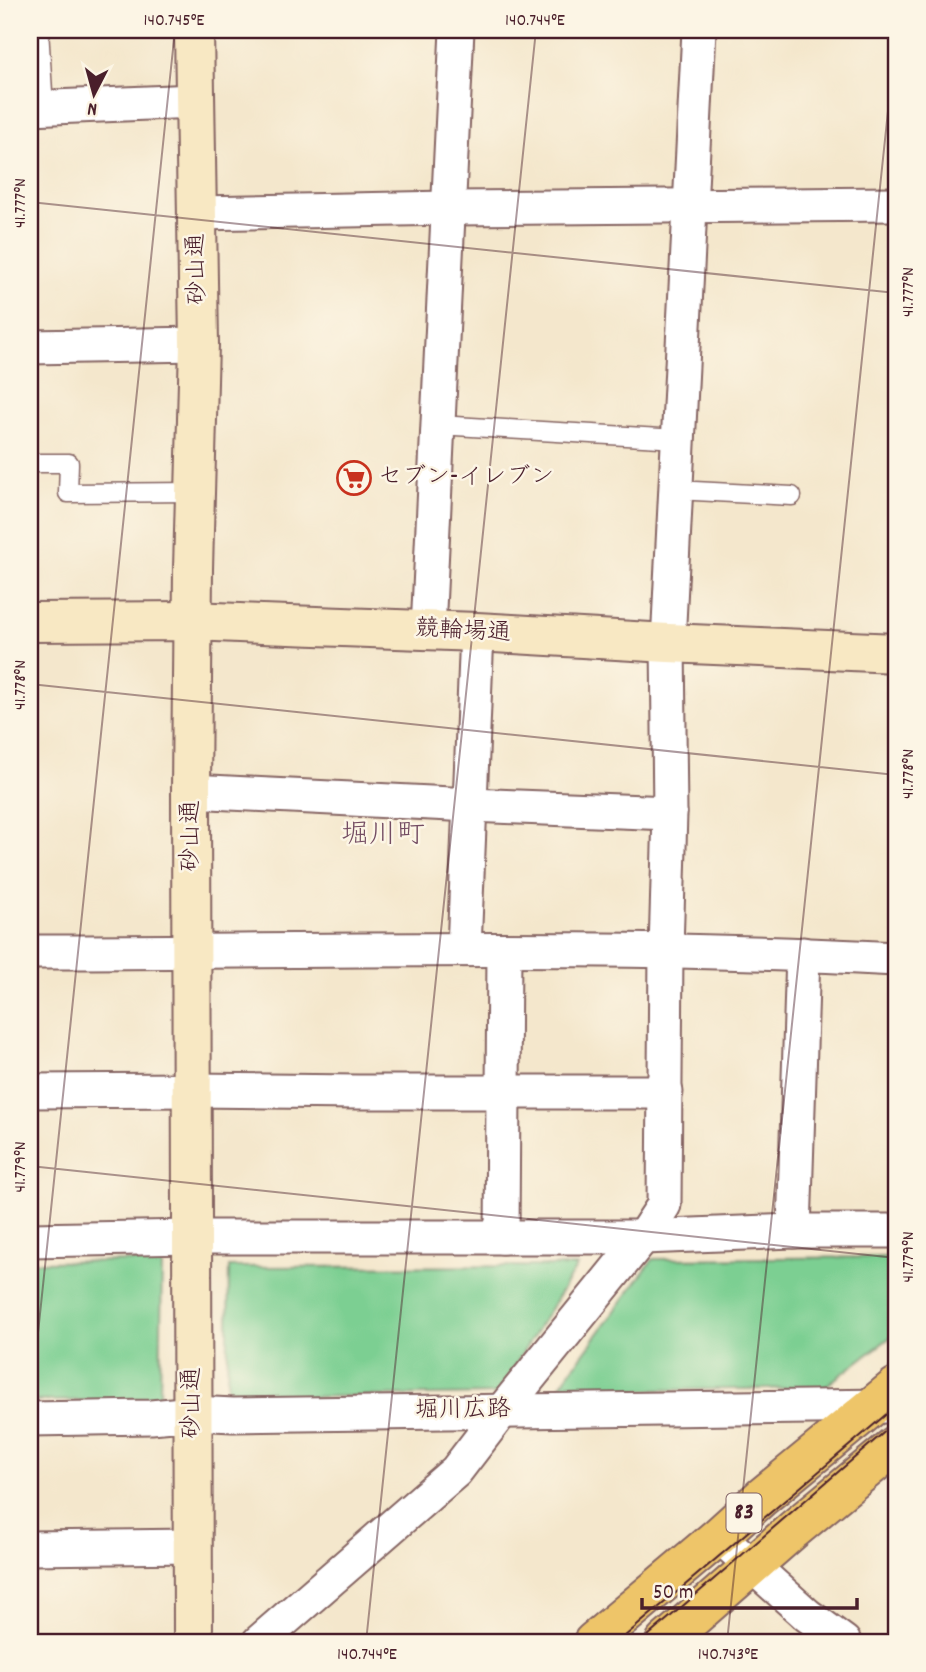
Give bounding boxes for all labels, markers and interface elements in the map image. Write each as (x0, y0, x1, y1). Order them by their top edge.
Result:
text: 140.745°E (144, 9, 204, 34)
text: 140.744°E (505, 9, 565, 34)
north arrow (60, 60, 130, 130)
text: N (87, 94, 99, 121)
text: 41.777°N (9, 178, 34, 228)
street label: 砂山通 (180, 233, 216, 305)
text: 41.777°N (897, 267, 922, 317)
supermarket icon: セブン-イレブン (335, 459, 373, 497)
place label: セブン-イレブン (378, 461, 554, 495)
street label: 競輪場通 (414, 613, 512, 651)
text: 41.778°N (9, 660, 34, 710)
text: 41.778°N (897, 749, 922, 799)
street label: 砂山通 (175, 800, 209, 872)
district label: 堀川町 (341, 817, 425, 857)
text: 41.779°N (9, 1141, 34, 1193)
text: 41.779°N (897, 1231, 922, 1283)
street label: 砂山通 (176, 1367, 210, 1439)
street label: 堀川広路 (415, 1393, 511, 1429)
road number: 83 (726, 1494, 762, 1532)
scale bar (642, 1567, 858, 1611)
text: 50 m (653, 1579, 693, 1609)
text: 140.744°E (337, 1643, 397, 1668)
text: 140.743°E (698, 1643, 758, 1668)

